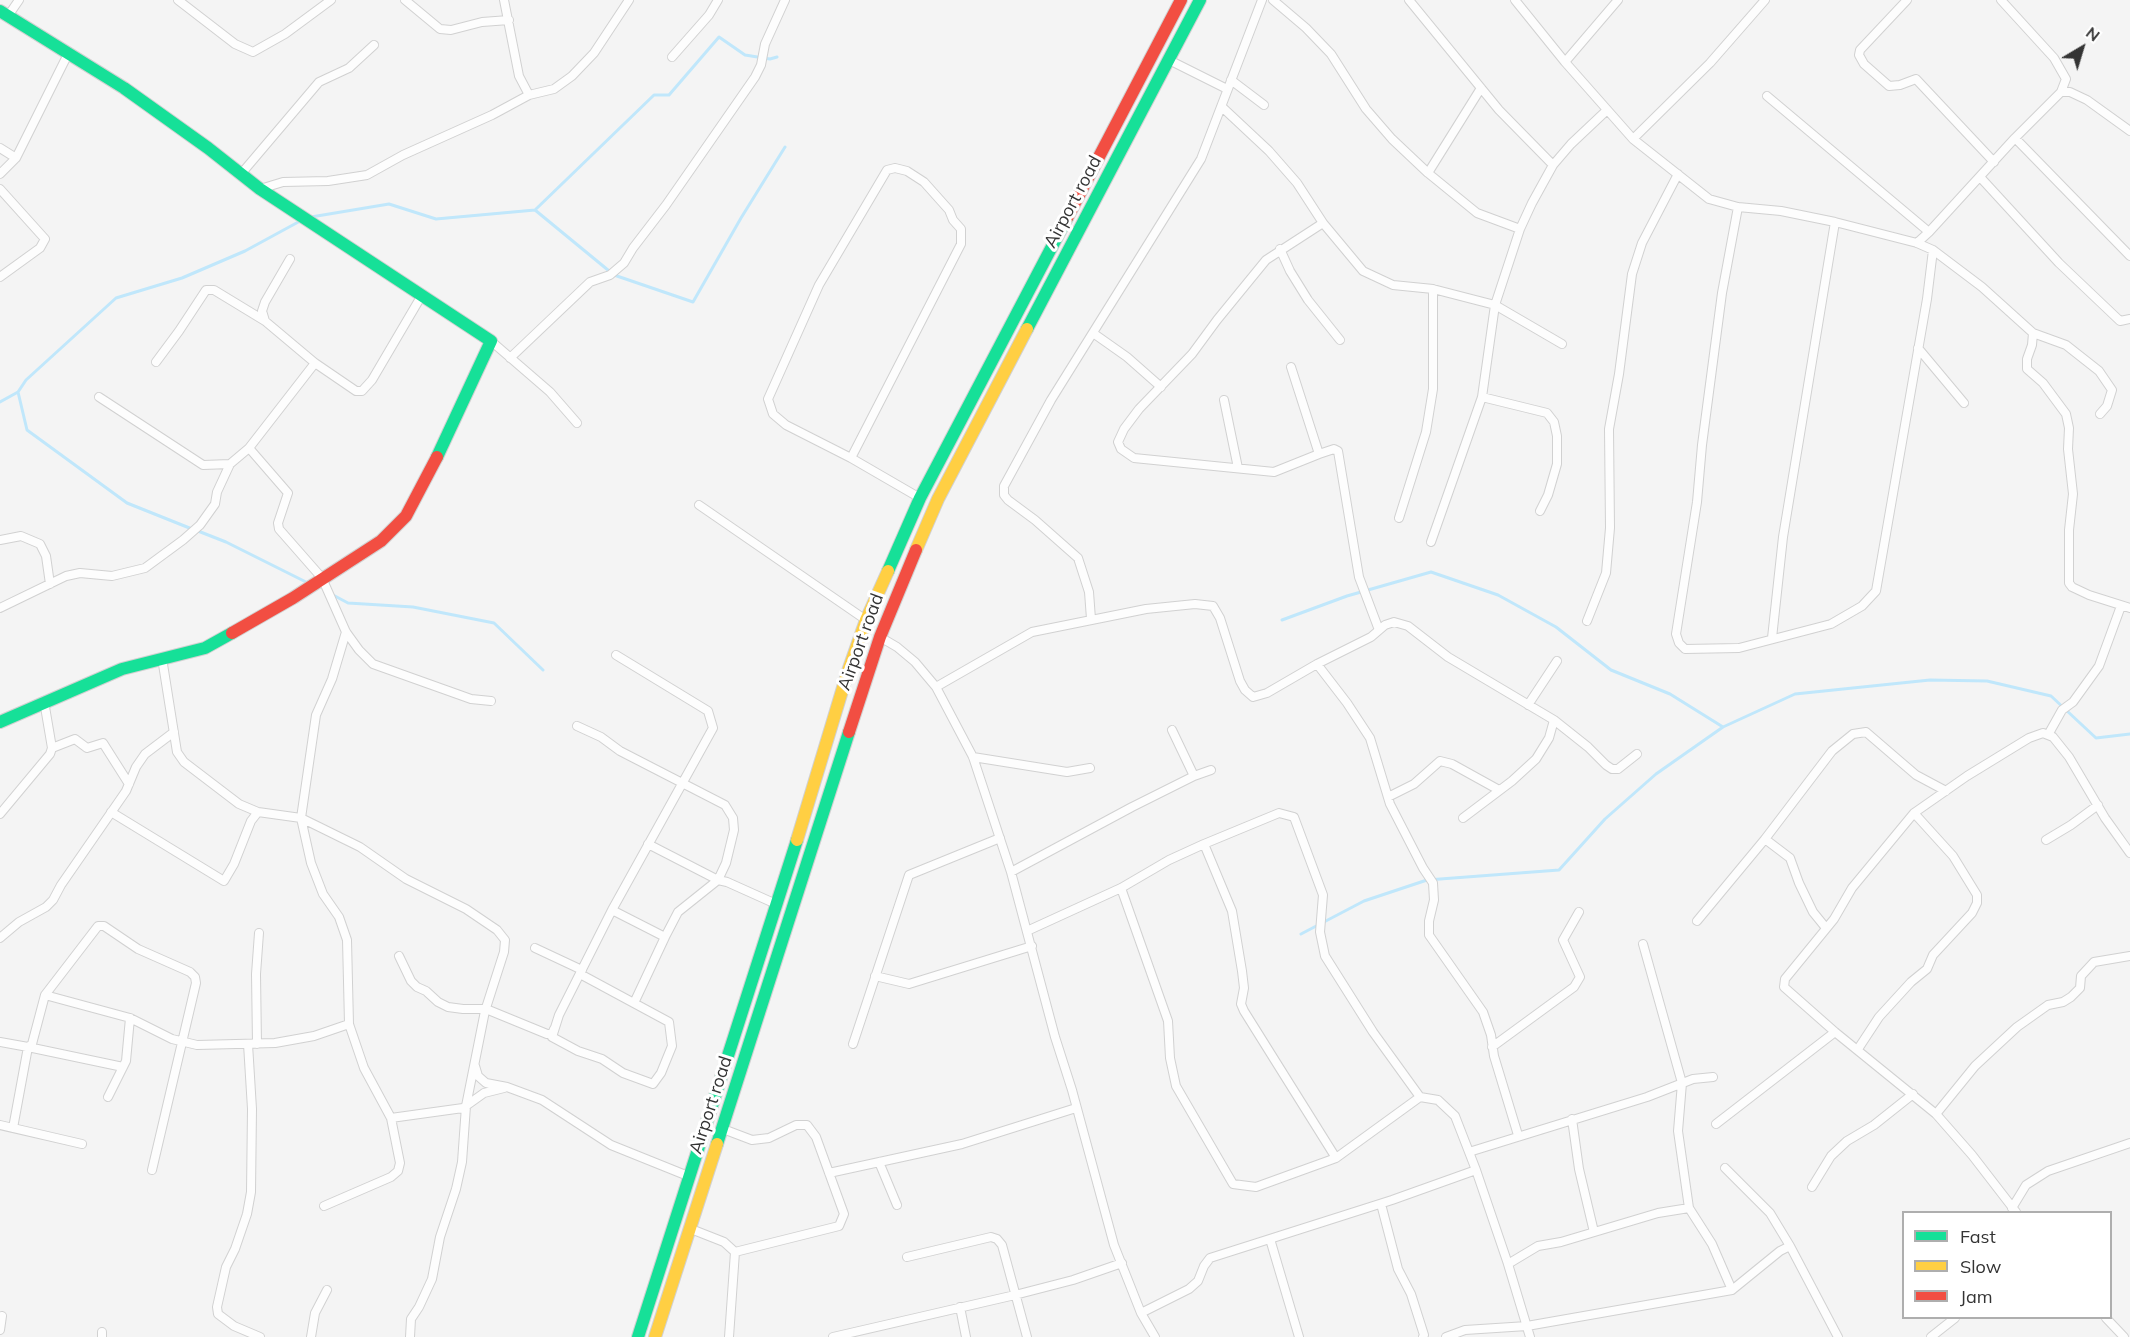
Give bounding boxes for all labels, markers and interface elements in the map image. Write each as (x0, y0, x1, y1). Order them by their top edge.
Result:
north arrow (2052, 18, 2112, 78)
text: N (2082, 22, 2104, 45)
street label: Airport road (1040, 152, 1106, 252)
street label: Airport road (834, 591, 888, 693)
street label: Airport road (685, 1053, 737, 1157)
legend (1902, 1211, 2112, 1319)
text: Fast (1960, 1225, 1996, 1248)
text: Slow (1960, 1255, 2001, 1278)
text: Jam (1960, 1285, 1993, 1308)

